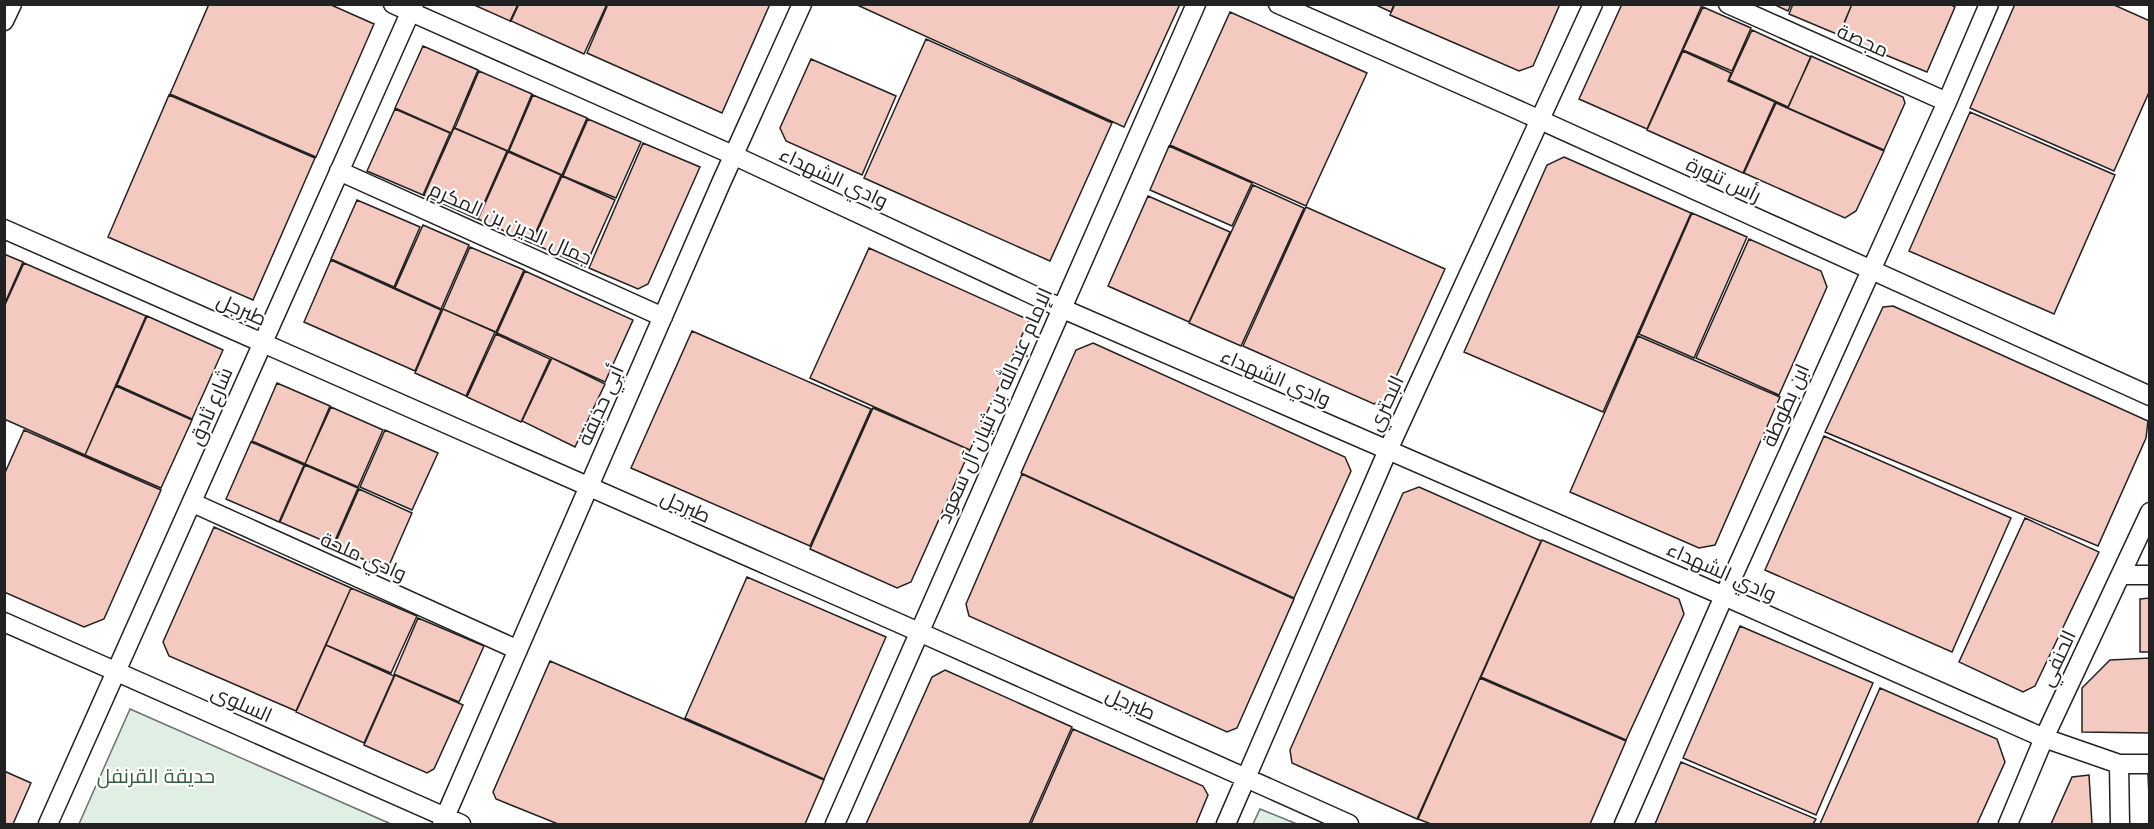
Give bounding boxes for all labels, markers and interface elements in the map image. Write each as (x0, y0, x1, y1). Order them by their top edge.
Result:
street label: مجصة (1833, 17, 1893, 63)
street label: وادي الشهداء (774, 140, 893, 217)
street label: رأس تنورة (1682, 150, 1766, 208)
street label: جمال الدين بن المكرم (425, 175, 597, 272)
street label: الإمام عبدالله بن ثنيان آل سعود (930, 283, 1059, 527)
street label: طبرجل (213, 286, 271, 332)
street label: وادي الشهداء (1216, 342, 1335, 415)
street label: ابن بطوطة (1755, 359, 1815, 451)
street label: أبي حذيفة (570, 361, 632, 451)
street label: شارع ثادق (182, 363, 239, 449)
street label: البحتري (1360, 371, 1412, 437)
street label: طبرجل (657, 483, 715, 529)
street label: وادي ملحة (315, 525, 411, 590)
street label: وادي الشهداء (1662, 535, 1781, 610)
street label: الحنفي (2032, 625, 2084, 692)
street label: السلوى (207, 678, 277, 728)
street label: طبرجل (1102, 680, 1160, 726)
park label: حديقة القرنفل (97, 762, 215, 789)

